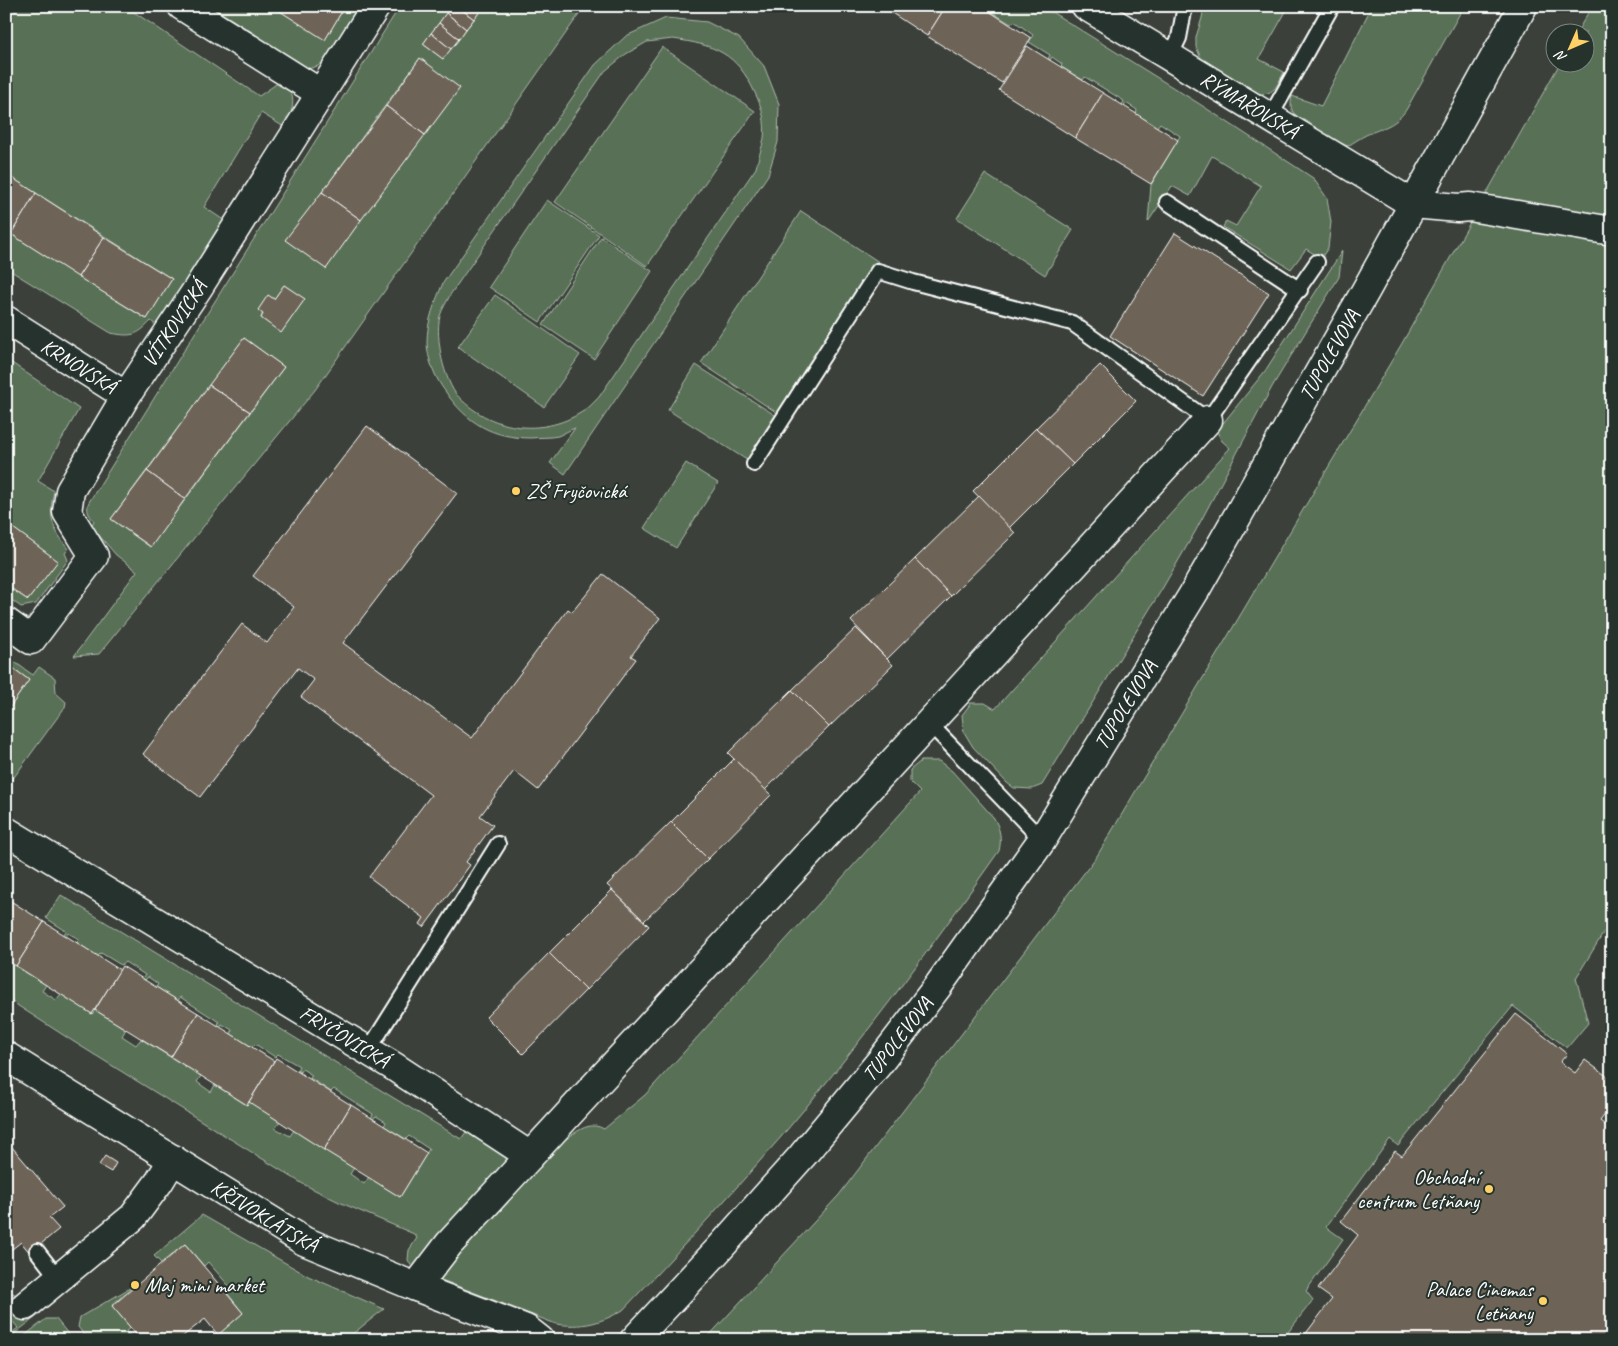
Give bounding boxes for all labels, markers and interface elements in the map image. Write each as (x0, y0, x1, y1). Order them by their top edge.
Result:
north arrow (1546, 22, 1596, 72)
text: N (1550, 46, 1570, 66)
street label: RÝMAŘOVSKÁ (1196, 66, 1305, 146)
street label: VÍTKOVICKÁ (136, 273, 214, 372)
street label: TUPOLEVOVA (1293, 305, 1365, 405)
street label: KRNOVSKÁ (36, 333, 123, 401)
place label: ZŠ Fryčovická (526, 478, 628, 504)
marker: ZŠ Fryčovická (510, 485, 522, 497)
street label: TUPOLEVOVA (1088, 655, 1163, 754)
street label: TUPOLEVOVA (856, 991, 938, 1087)
street label: FRYČOVICKÁ (295, 1000, 396, 1075)
place label: Obchodní centrum Letňany (1357, 1164, 1483, 1214)
street label: KŘIVOKLÁTSKÁ (206, 1174, 324, 1259)
marker: Obchodní centrum Letňany (1483, 1183, 1495, 1195)
place label: Maj mini market (145, 1272, 266, 1298)
place label: Palace Cinemas Letňany (1426, 1276, 1535, 1326)
marker: Maj mini market (129, 1279, 141, 1291)
marker: Palace Cinemas Letňany (1537, 1295, 1549, 1307)

